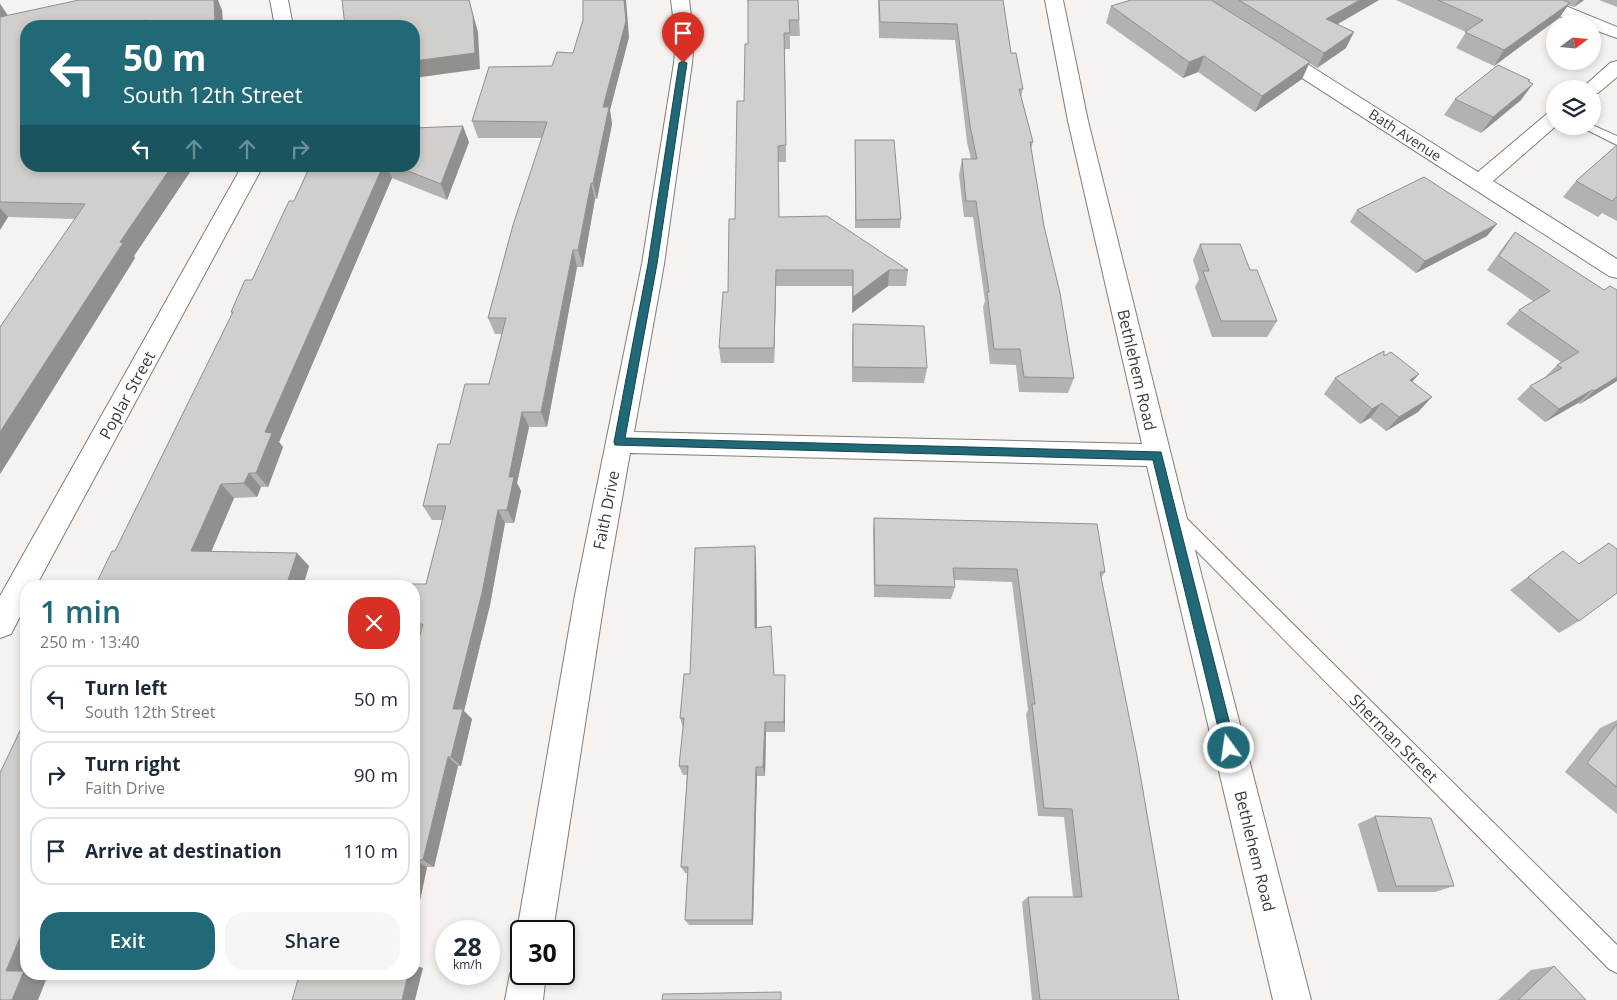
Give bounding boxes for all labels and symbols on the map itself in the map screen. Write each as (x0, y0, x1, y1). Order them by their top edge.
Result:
pin (662, 12, 704, 63)
north arrow (1546, 15, 1601, 70)
street label: Bath Avenue (1365, 104, 1445, 165)
street label: Bethlehem Road (1112, 307, 1162, 433)
street label: Poplar Street (94, 347, 160, 443)
street label: Faith Drive (588, 469, 624, 551)
street label: Sherman Street (1345, 689, 1443, 787)
position arrow (1202, 721, 1254, 773)
street label: Bethlehem Road (1229, 788, 1281, 914)
speed limit sign: 30 (510, 920, 575, 985)

